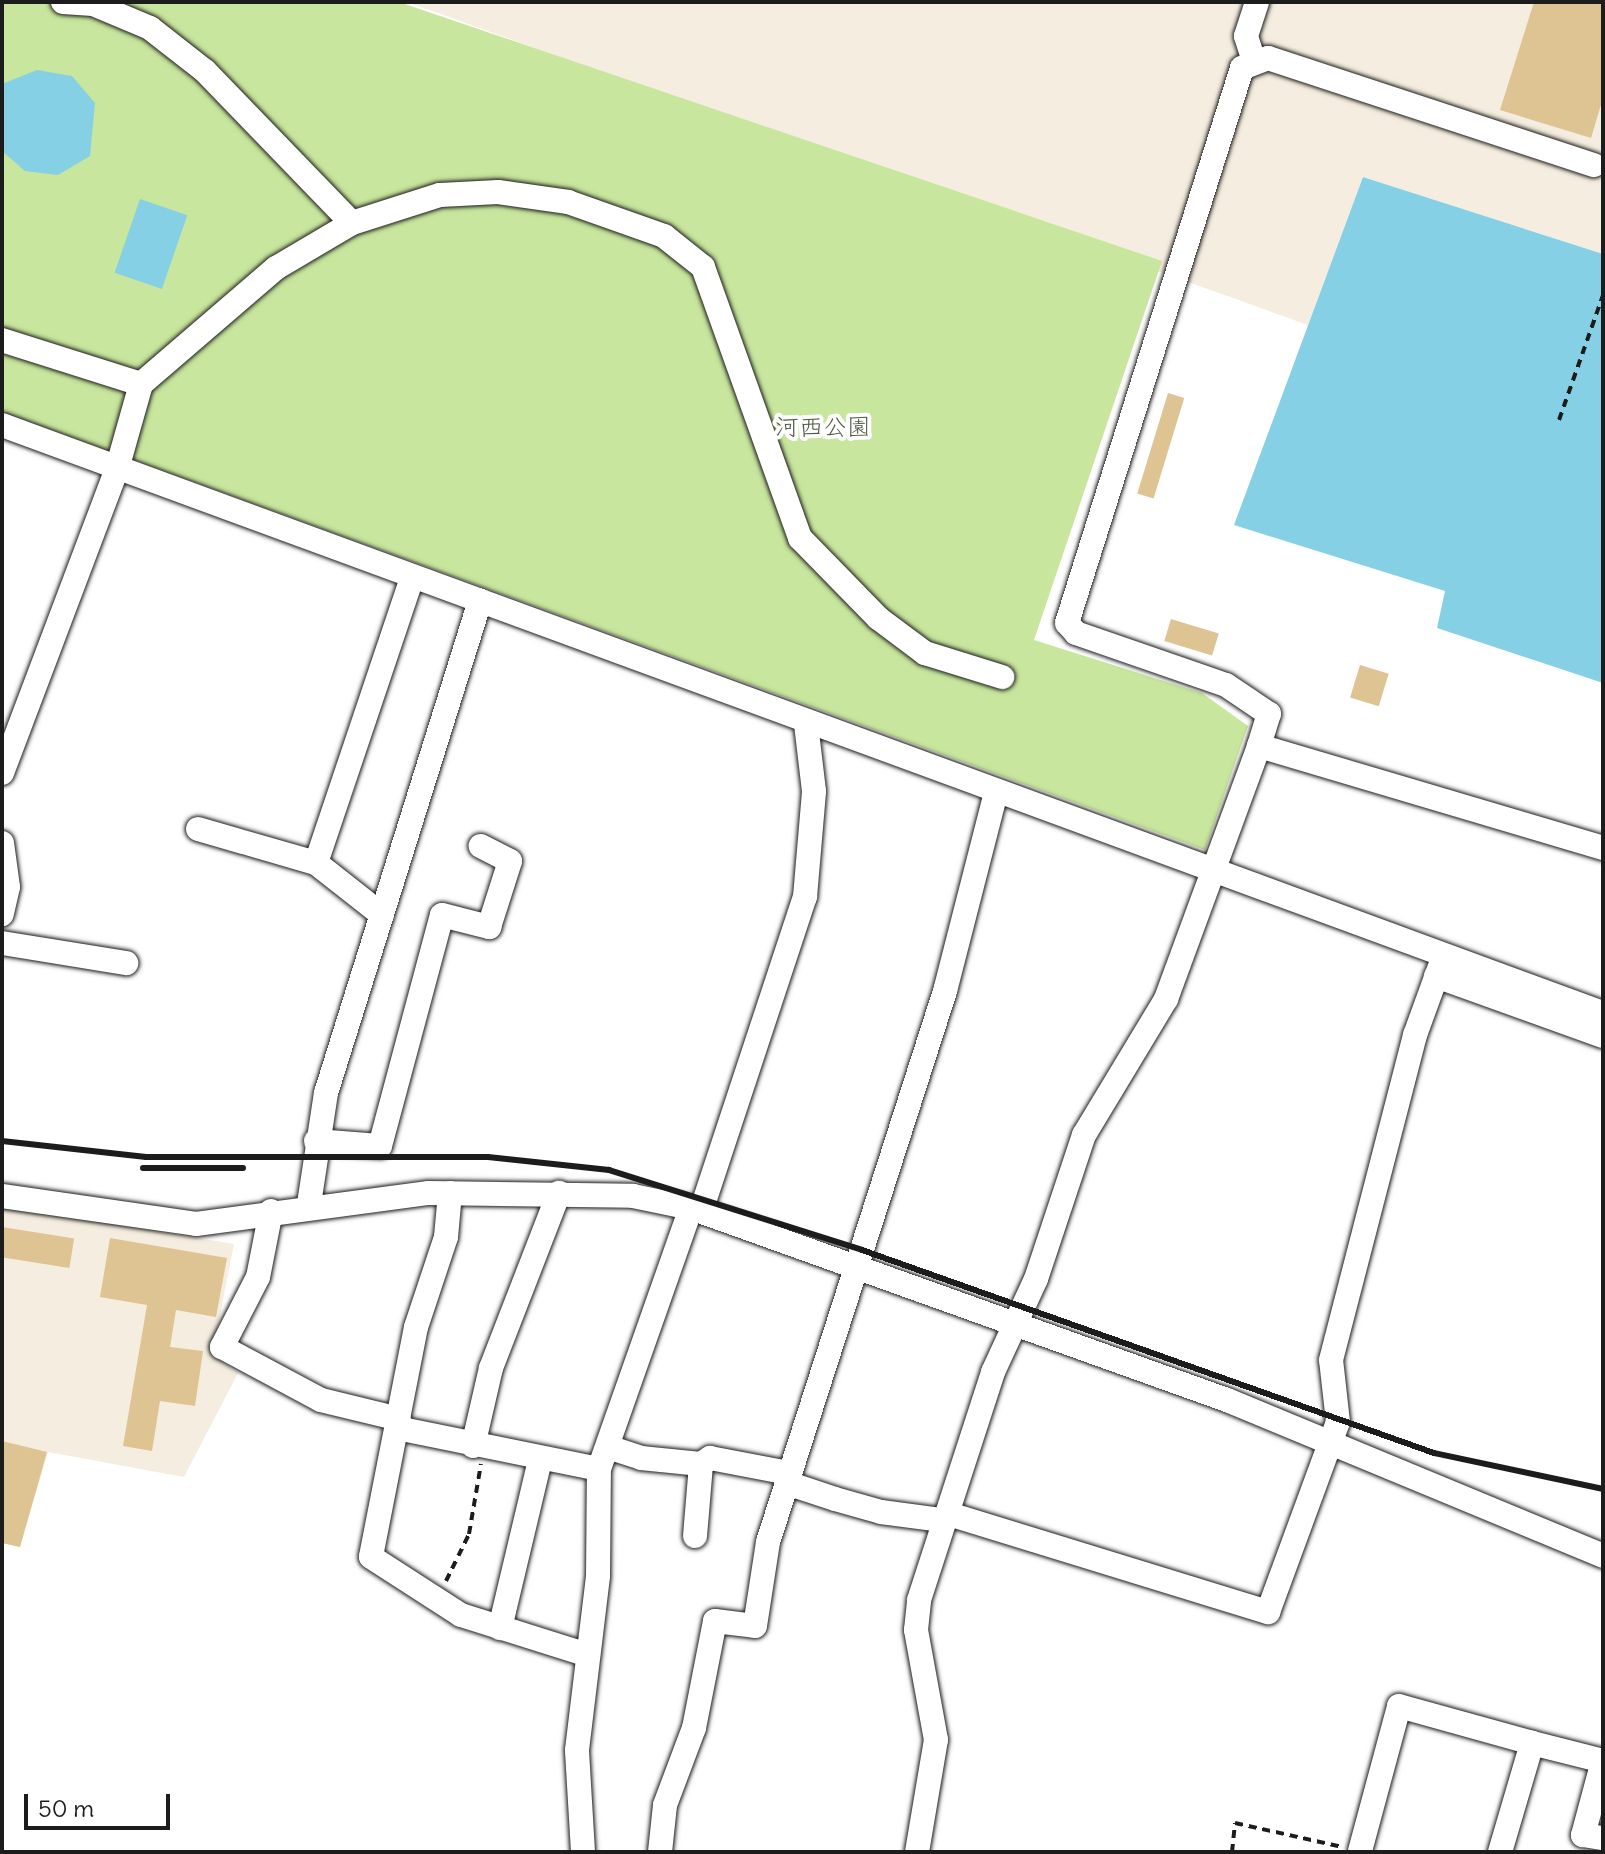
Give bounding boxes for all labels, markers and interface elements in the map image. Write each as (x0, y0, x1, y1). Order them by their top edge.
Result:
park label: 河西公園 (775, 413, 871, 441)
scale bar (28, 1778, 174, 1828)
text: 50 m (38, 1793, 94, 1823)

